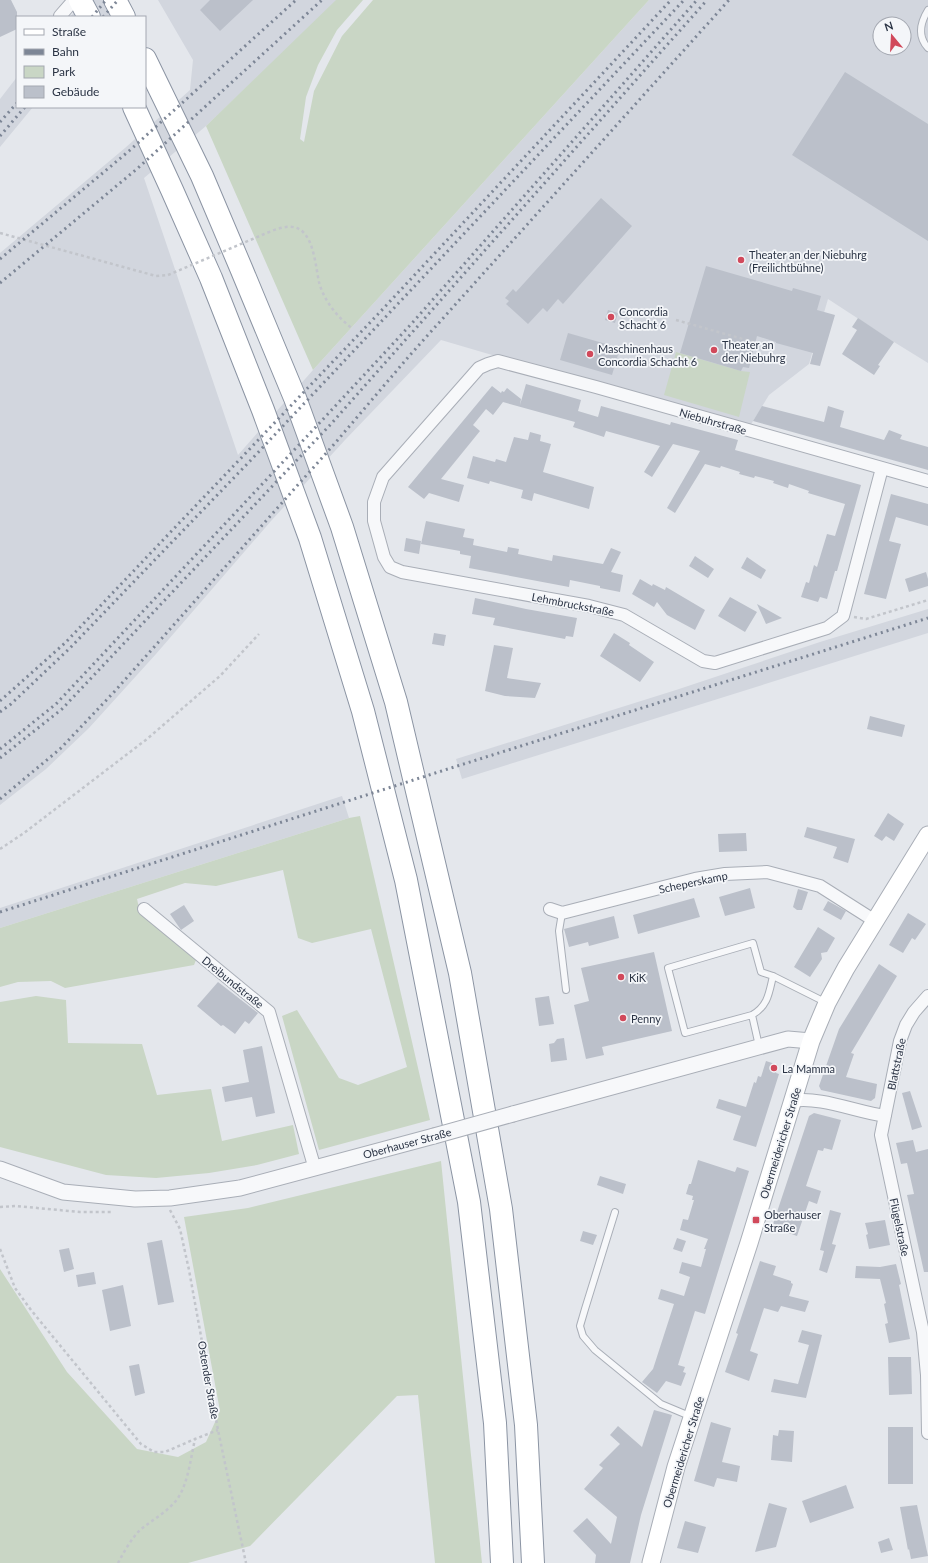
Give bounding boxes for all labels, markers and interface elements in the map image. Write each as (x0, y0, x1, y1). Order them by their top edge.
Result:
legend (16, 16, 146, 108)
north arrow (872, 16, 912, 56)
text: N (883, 19, 895, 34)
text: Straße (52, 24, 86, 39)
text: Bahn (52, 44, 79, 59)
text: Park (52, 64, 76, 79)
text: Gebäude (52, 84, 99, 99)
place label: Theater an der Niebuhrg (Freilichtbühne) (749, 248, 867, 274)
marker: Theater an der Niebuhrg (Freilichtbühne) (736, 255, 746, 265)
place label: Concordia Schacht 6 (619, 305, 668, 331)
marker: Concordia Schacht 6 (606, 312, 616, 322)
place label: Theater an der Niebuhrg (722, 338, 786, 364)
place label: Maschinenhaus Concordia Schacht 6 (598, 342, 697, 368)
marker: Theater an der Niebuhrg (709, 345, 719, 355)
marker: Maschinenhaus Concordia Schacht 6 (585, 349, 595, 359)
street label: Niebuhrstraße (678, 405, 748, 437)
street label: Lehmbruckstraße (531, 590, 615, 618)
street label: Scheperskamp (657, 868, 729, 896)
street label: Dreibundstraße (200, 953, 267, 1011)
place label: KiK (629, 971, 647, 984)
marker: KiK (616, 972, 626, 982)
place label: Penny (631, 1012, 661, 1025)
marker: Penny (618, 1013, 628, 1023)
street label: Blattstraße (884, 1037, 908, 1091)
place label: La Mamma (782, 1062, 835, 1075)
marker: La Mamma (769, 1063, 779, 1073)
street label: Obermeidericher Straße (757, 1086, 803, 1200)
street label: Oberhauser Straße (361, 1125, 453, 1161)
street label: Flügelstraße (887, 1197, 913, 1257)
place label: Oberhauser Straße (764, 1208, 821, 1234)
marker: Oberhauser Straße (751, 1215, 761, 1225)
street label: Ostender Straße (196, 1340, 222, 1420)
street label: Obermeidericher Straße (660, 1395, 706, 1509)

